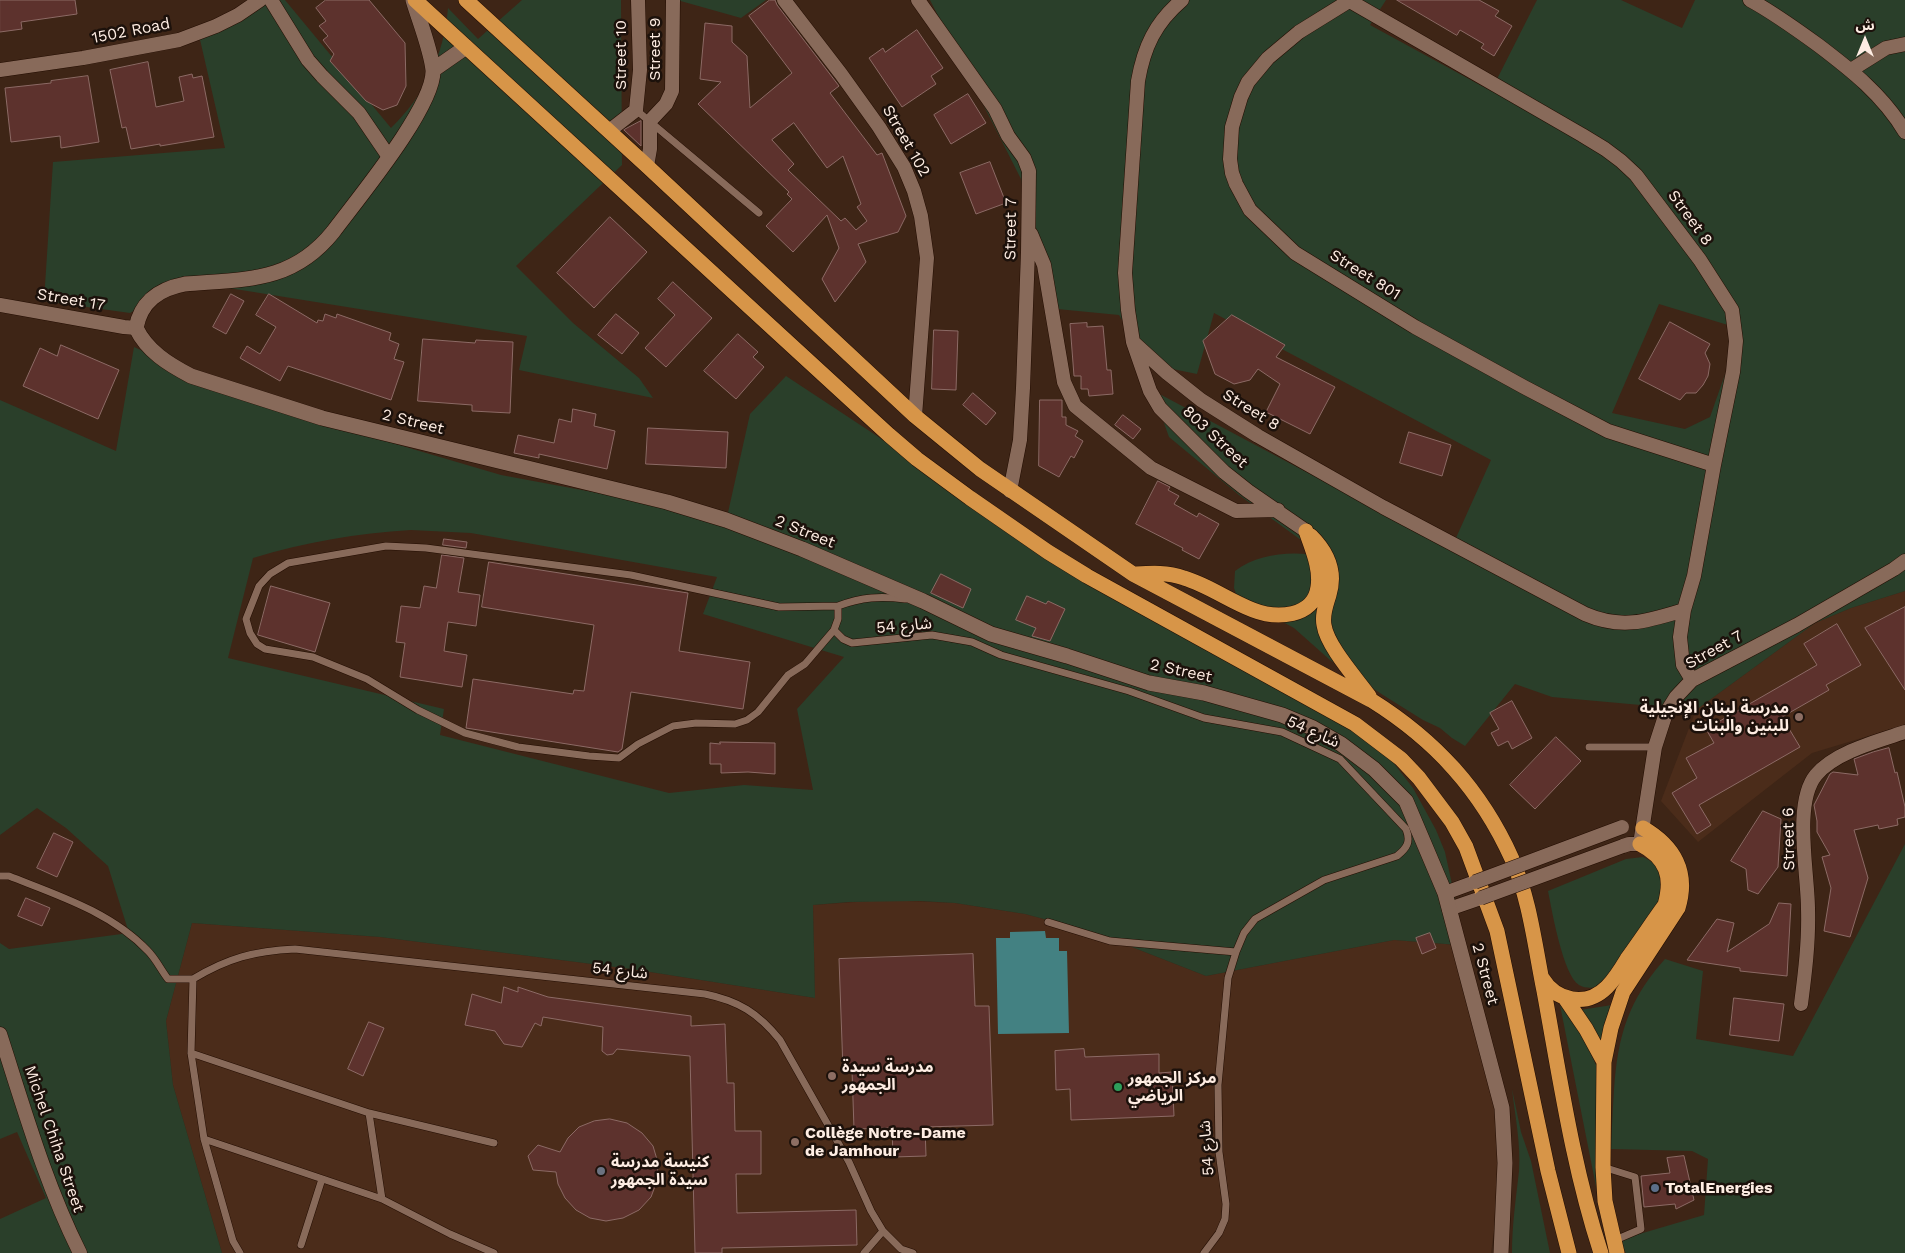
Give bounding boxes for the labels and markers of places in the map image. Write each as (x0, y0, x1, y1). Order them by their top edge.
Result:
place label: مدرسة لبنان الإنجيلية للبنين والبنات (1640, 698, 1789, 736)
marker: مدرسة لبنان الإنجيلية للبنين والبنات (1793, 711, 1805, 723)
place label: مدرسة سيدة الجمهور (842, 1057, 934, 1095)
place label: مركز الجمهور الرياضي (1128, 1068, 1217, 1106)
marker: مدرسة سيدة الجمهور (826, 1070, 838, 1082)
marker: مركز الجمهور الرياضي (1112, 1081, 1124, 1093)
place label: Collège Notre-Dame de Jamhour (805, 1123, 966, 1161)
marker: Collège Notre-Dame de Jamhour (789, 1136, 801, 1148)
place label: كنيسة مدرسة سيدة الجمهور (611, 1152, 709, 1190)
marker: كنيسة مدرسة سيدة الجمهور (595, 1165, 607, 1177)
place label: TotalEnergies (1665, 1178, 1773, 1198)
marker: TotalEnergies (1649, 1182, 1661, 1194)

